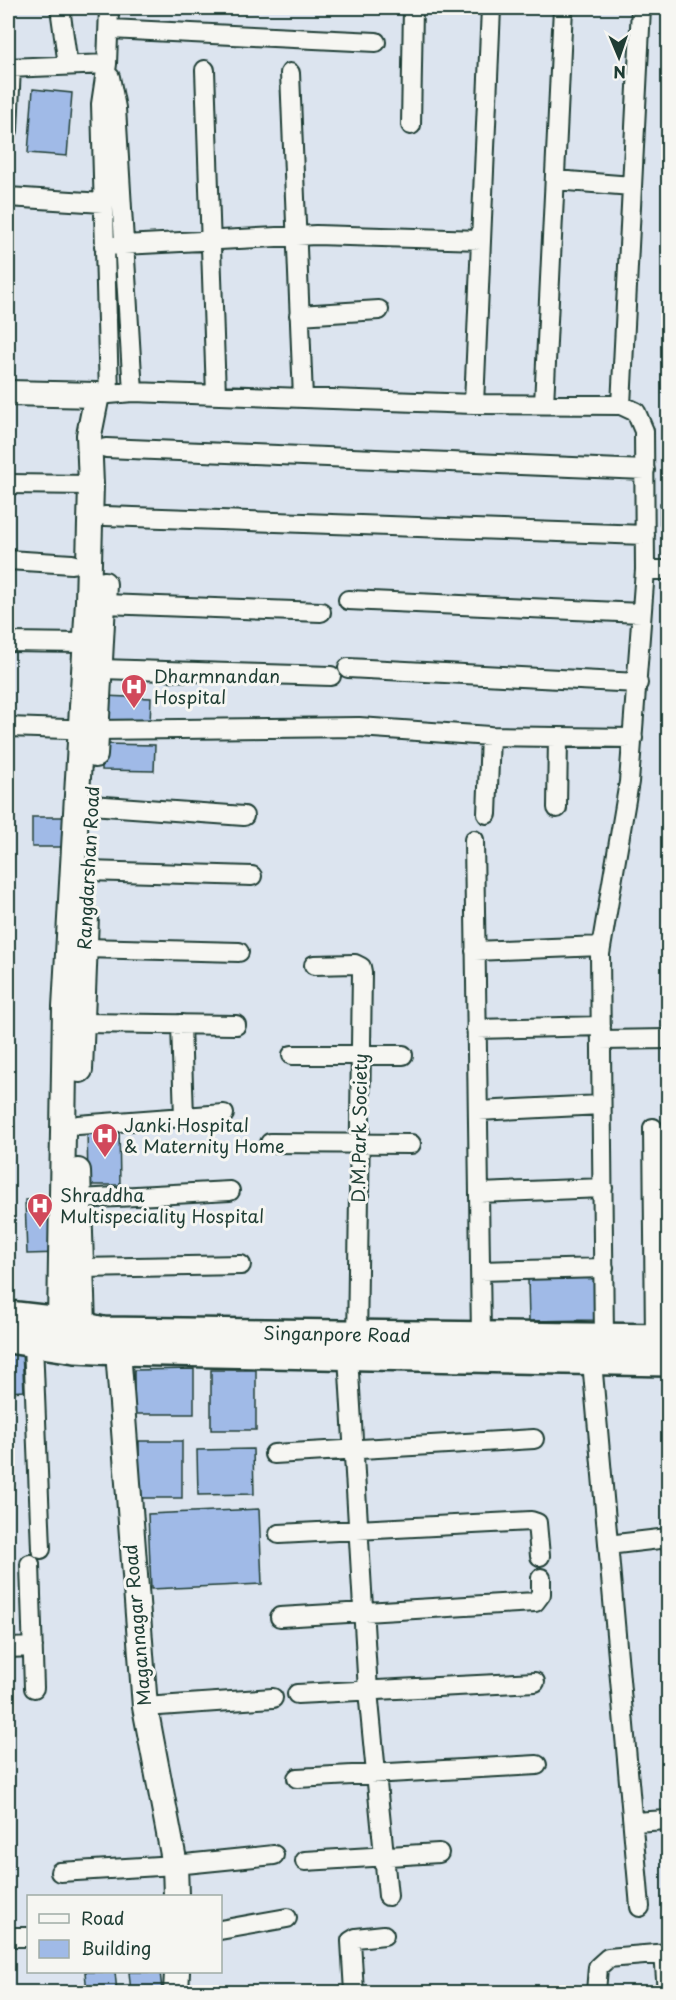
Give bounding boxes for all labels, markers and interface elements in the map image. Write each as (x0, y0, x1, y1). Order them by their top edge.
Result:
north arrow (589, 27, 649, 87)
text: N (613, 61, 626, 85)
place label: Dharmnandan Hospital (154, 662, 280, 710)
hospital icon: Dharmnandan Hospital (119, 672, 149, 710)
street label: Rangdarshan Road (70, 785, 105, 951)
street label: D.M.Park Society (344, 1053, 373, 1203)
place label: Janki Hospital & Maternity Home (124, 1111, 285, 1159)
hospital icon: Janki Hospital & Maternity Home (90, 1121, 120, 1159)
place label: Shraddha Multispeciality Hospital (60, 1181, 264, 1229)
hospital icon: Shraddha Multispeciality Hospital (25, 1191, 55, 1229)
street label: Singanpore Road (263, 1319, 411, 1348)
street label: Magannagar Road (116, 1543, 157, 1707)
legend (27, 1895, 222, 1973)
text: Road (81, 1904, 125, 1931)
text: Building (81, 1934, 151, 1961)

